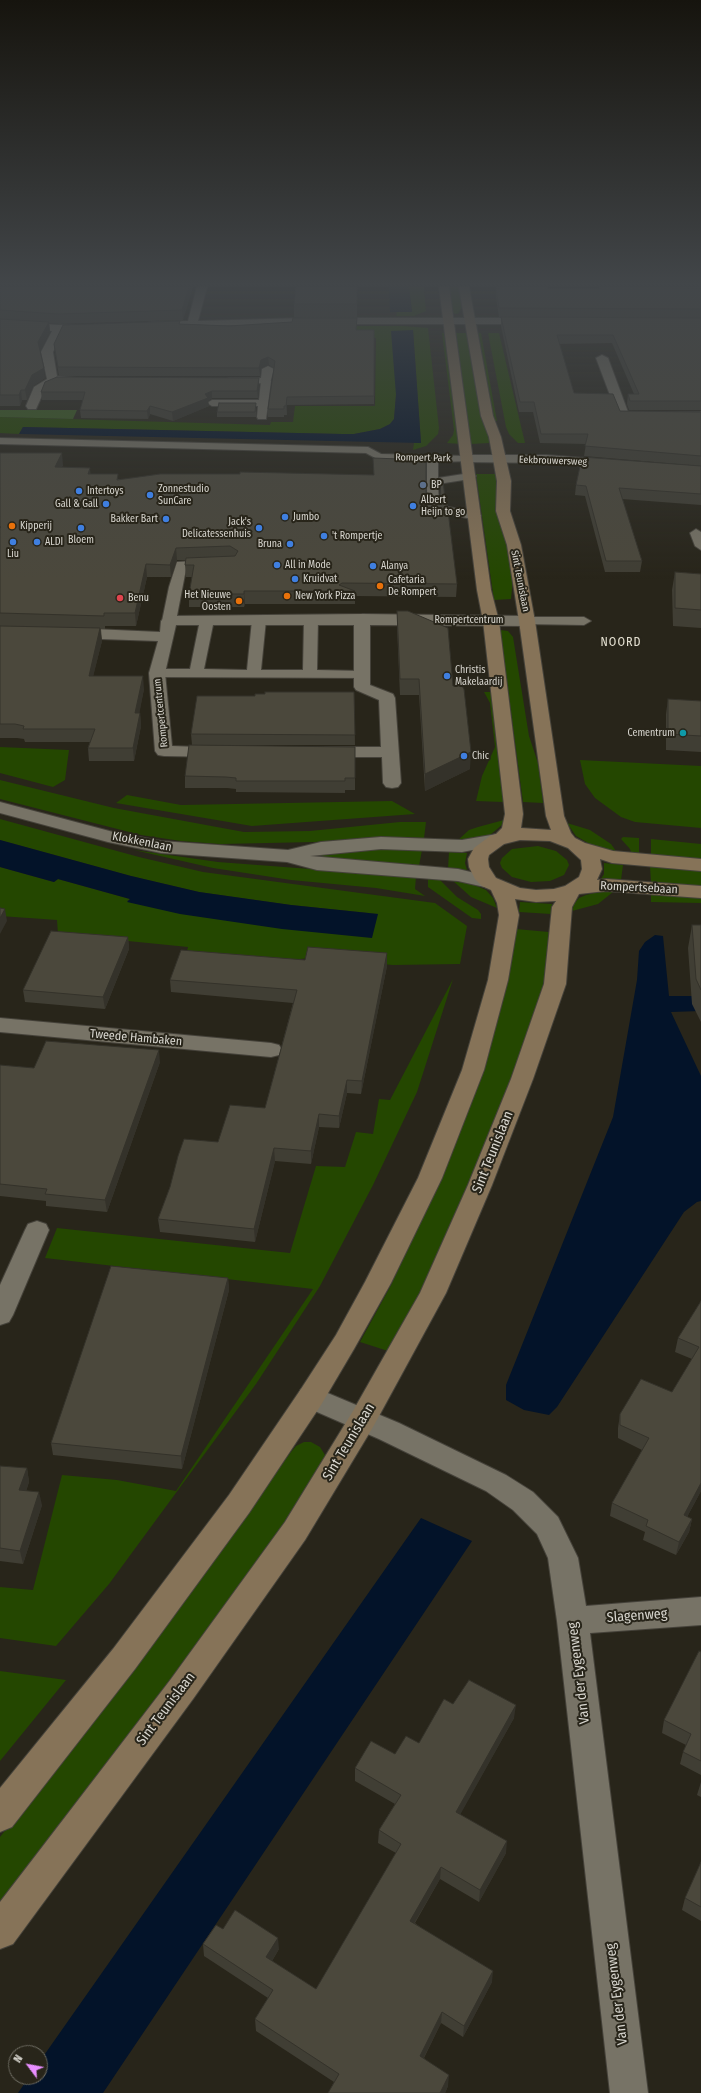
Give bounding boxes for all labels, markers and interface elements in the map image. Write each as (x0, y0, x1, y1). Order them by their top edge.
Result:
street label: Rompert Park (395, 452, 451, 464)
street label: Eekbrouwersweg (519, 454, 587, 468)
place label: BP (431, 479, 442, 491)
marker: BP (418, 480, 428, 490)
place label: Zonnestudio SunCare (158, 483, 209, 506)
place label: Intertoys (87, 485, 123, 497)
marker: Intertoys (74, 486, 84, 496)
marker: Zonnestudio SunCare (145, 490, 155, 500)
place label: Albert Heijn to go (421, 494, 465, 518)
place label: Gall & Gall (55, 498, 98, 510)
marker: Gall & Gall (101, 499, 111, 509)
marker: Albert Heijn to go (408, 501, 418, 511)
place label: Jumbo (293, 511, 319, 523)
marker: Jumbo (280, 512, 290, 522)
place label: Bakker Bart (110, 513, 158, 525)
marker: Bakker Bart (161, 514, 171, 524)
place label: Jack's Delicatessenhuis (182, 516, 251, 540)
place label: Kipperij (20, 520, 52, 532)
marker: Kipperij (7, 521, 17, 531)
marker: Bloem (76, 523, 86, 533)
marker: Jack's Delicatessenhuis (254, 523, 264, 533)
place label: 't Rompertje (332, 530, 382, 542)
marker: 't Rompertje (319, 531, 329, 541)
place label: Bloem (68, 534, 94, 546)
place label: ALDI (45, 536, 63, 548)
marker: Liu (8, 537, 18, 547)
marker: ALDI (32, 537, 42, 547)
place label: Bruna (258, 538, 282, 550)
marker: Bruna (285, 539, 295, 549)
place label: Liu (7, 548, 19, 560)
street label: Sint Teunislaan (508, 549, 532, 613)
place label: All in Mode (285, 559, 331, 571)
marker: All in Mode (272, 560, 282, 570)
place label: Alanya (381, 560, 408, 572)
marker: Alanya (368, 561, 378, 571)
place label: Kruidvat (303, 573, 337, 585)
marker: Kruidvat (290, 574, 300, 584)
place label: Cafetaria De Rompert (388, 574, 436, 598)
marker: Cafetaria De Rompert (375, 581, 385, 591)
place label: Het Nieuwe Oosten (184, 589, 231, 612)
place label: New York Pizza (295, 590, 355, 602)
marker: New York Pizza (282, 591, 292, 601)
place label: Benu (128, 592, 149, 604)
marker: Benu (115, 593, 125, 603)
marker: Het Nieuwe Oosten (234, 596, 244, 606)
street label: Rompertcentrum (434, 614, 504, 626)
district label: NOORD (601, 636, 641, 650)
place label: Christis Makelaardij (455, 664, 502, 688)
marker: Christis Makelaardij (442, 671, 452, 681)
street label: Rompertcentrum (151, 678, 171, 748)
place label: Cementrum (628, 727, 675, 739)
marker: Cementrum (678, 728, 688, 738)
place label: Chic (472, 750, 489, 762)
marker: Chic (459, 751, 469, 761)
street label: Klokkenlaan (111, 829, 173, 855)
street label: Rompertsebaan (600, 879, 678, 897)
street label: Tweede Hambaken (89, 1027, 183, 1049)
street label: Sint Teunislaan (469, 1108, 517, 1196)
street label: Sint Teunislaan (319, 1400, 379, 1484)
street label: Slagenweg (606, 1606, 668, 1626)
street label: Van der Eygenweg (564, 1621, 594, 1725)
street label: Sint Teunislaan (133, 1669, 199, 1749)
street label: Van der Eygenweg (602, 1942, 632, 2046)
north arrow (8, 2045, 48, 2085)
text: N (11, 2053, 26, 2065)

